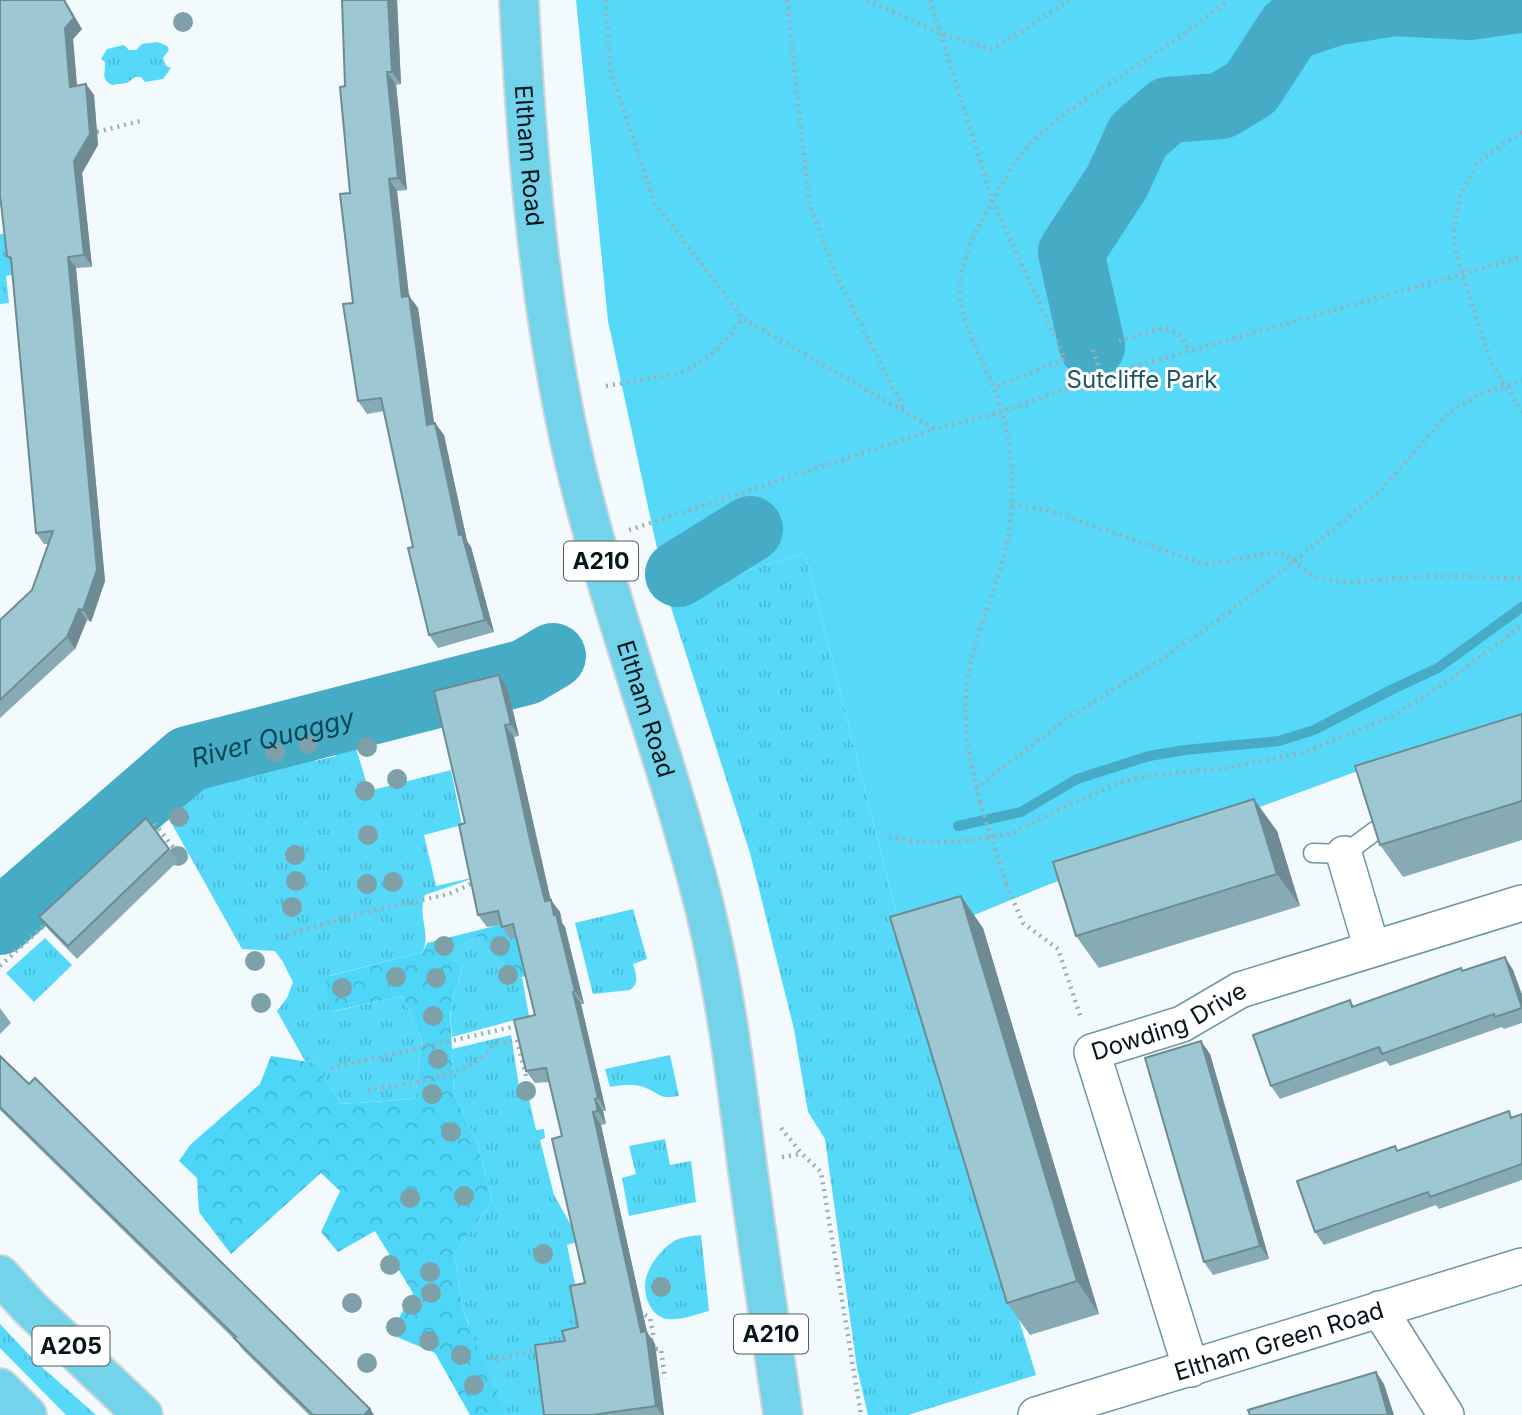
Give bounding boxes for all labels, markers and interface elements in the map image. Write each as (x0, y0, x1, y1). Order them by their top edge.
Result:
street label: Eltham Road (509, 84, 550, 228)
park label: Sutcliffe Park (1067, 365, 1217, 394)
road number: A210 (564, 541, 638, 580)
street label: Eltham Road (611, 637, 682, 781)
water label: River Quaggy (188, 701, 358, 773)
street label: Dowding Drive (1087, 975, 1251, 1066)
street label: Eltham Green Road (1171, 1295, 1387, 1386)
road number: A210 (734, 1315, 808, 1354)
road number: A205 (32, 1326, 110, 1366)

